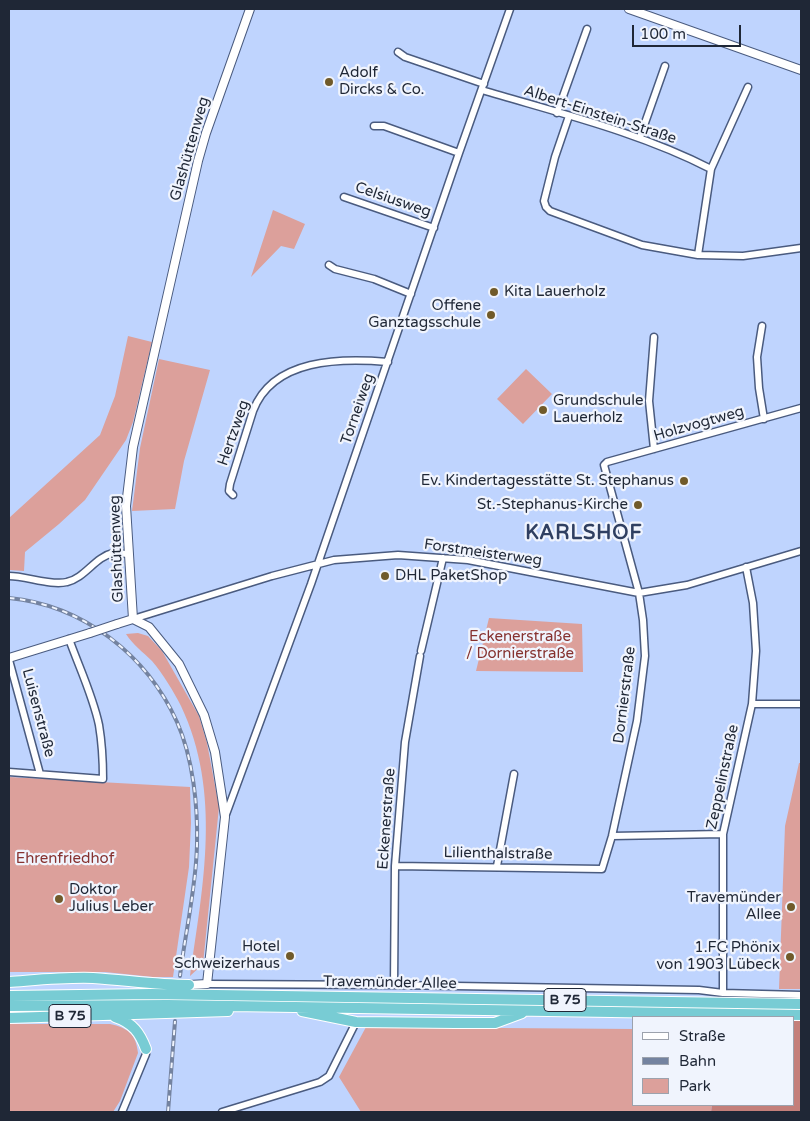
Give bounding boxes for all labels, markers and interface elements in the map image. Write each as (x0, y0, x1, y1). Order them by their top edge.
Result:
scale bar (635, 15, 744, 47)
text: 100 m (640, 25, 686, 43)
place label: Adolf Dircks & Co. (339, 64, 424, 99)
marker: Adolf Dircks & Co. (323, 76, 335, 88)
street label: Albert-Einstein-Straße (522, 82, 678, 148)
street label: Glashüttenweg (167, 95, 213, 203)
street label: Celsiusweg (353, 179, 433, 221)
place label: Kita Lauerholz (504, 283, 606, 301)
marker: Kita Lauerholz (488, 286, 500, 298)
place label: Offene Ganztagsschule (368, 297, 481, 332)
marker: Offene Ganztagsschule (485, 309, 497, 321)
street label: Torneiweg (337, 371, 379, 447)
place label: Grundschule Lauerholz (553, 392, 643, 427)
street label: Hertzweg (214, 398, 254, 468)
street label: Holzvogtweg (652, 402, 746, 446)
marker: Grundschule Lauerholz (537, 404, 549, 416)
place label: Ev. Kindertagesstätte St. Stephanus (421, 472, 674, 490)
marker: Ev. Kindertagesstätte St. Stephanus (678, 475, 690, 487)
street label: Glashüttenweg (106, 495, 128, 603)
place label: St.-Stephanus-Kirche (477, 496, 628, 514)
marker: St.-Stephanus-Kirche (632, 499, 644, 511)
district label: KARLSHOF (524, 522, 644, 546)
street label: Forstmeisterweg (423, 536, 543, 570)
place label: DHL PaketShop (395, 567, 507, 585)
marker: DHL PaketShop (379, 570, 391, 582)
park label: Eckenerstraße / Dornierstraße (466, 628, 574, 663)
street label: Dornierstraße (610, 645, 640, 745)
street label: Luisenstraße (18, 667, 58, 759)
street label: Zeppelinstraße (703, 723, 743, 831)
street label: Eckenerstraße (374, 768, 400, 870)
street label: Lilienthalstraße (443, 844, 553, 864)
park label: Ehrenfriedhof (16, 850, 114, 868)
place label: Doktor Julius Leber (69, 881, 154, 916)
place label: Travemünder Allee (687, 889, 781, 924)
marker: Doktor Julius Leber (53, 893, 65, 905)
marker: Travemünder Allee (785, 901, 797, 913)
place label: Hotel Schweizerhaus (174, 938, 280, 973)
place label: 1.FC Phönix von 1903 Lübeck (657, 939, 780, 974)
marker: Hotel Schweizerhaus (284, 950, 296, 962)
marker: 1.FC Phönix von 1903 Lübeck (784, 951, 796, 963)
street label: Travemünder Allee (323, 973, 457, 993)
road number: B 75 (544, 988, 586, 1012)
road number: B 75 (49, 1004, 91, 1028)
legend (632, 1016, 795, 1106)
text: Straße (679, 1027, 725, 1045)
text: Bahn (679, 1052, 716, 1070)
text: Park (679, 1077, 711, 1095)

